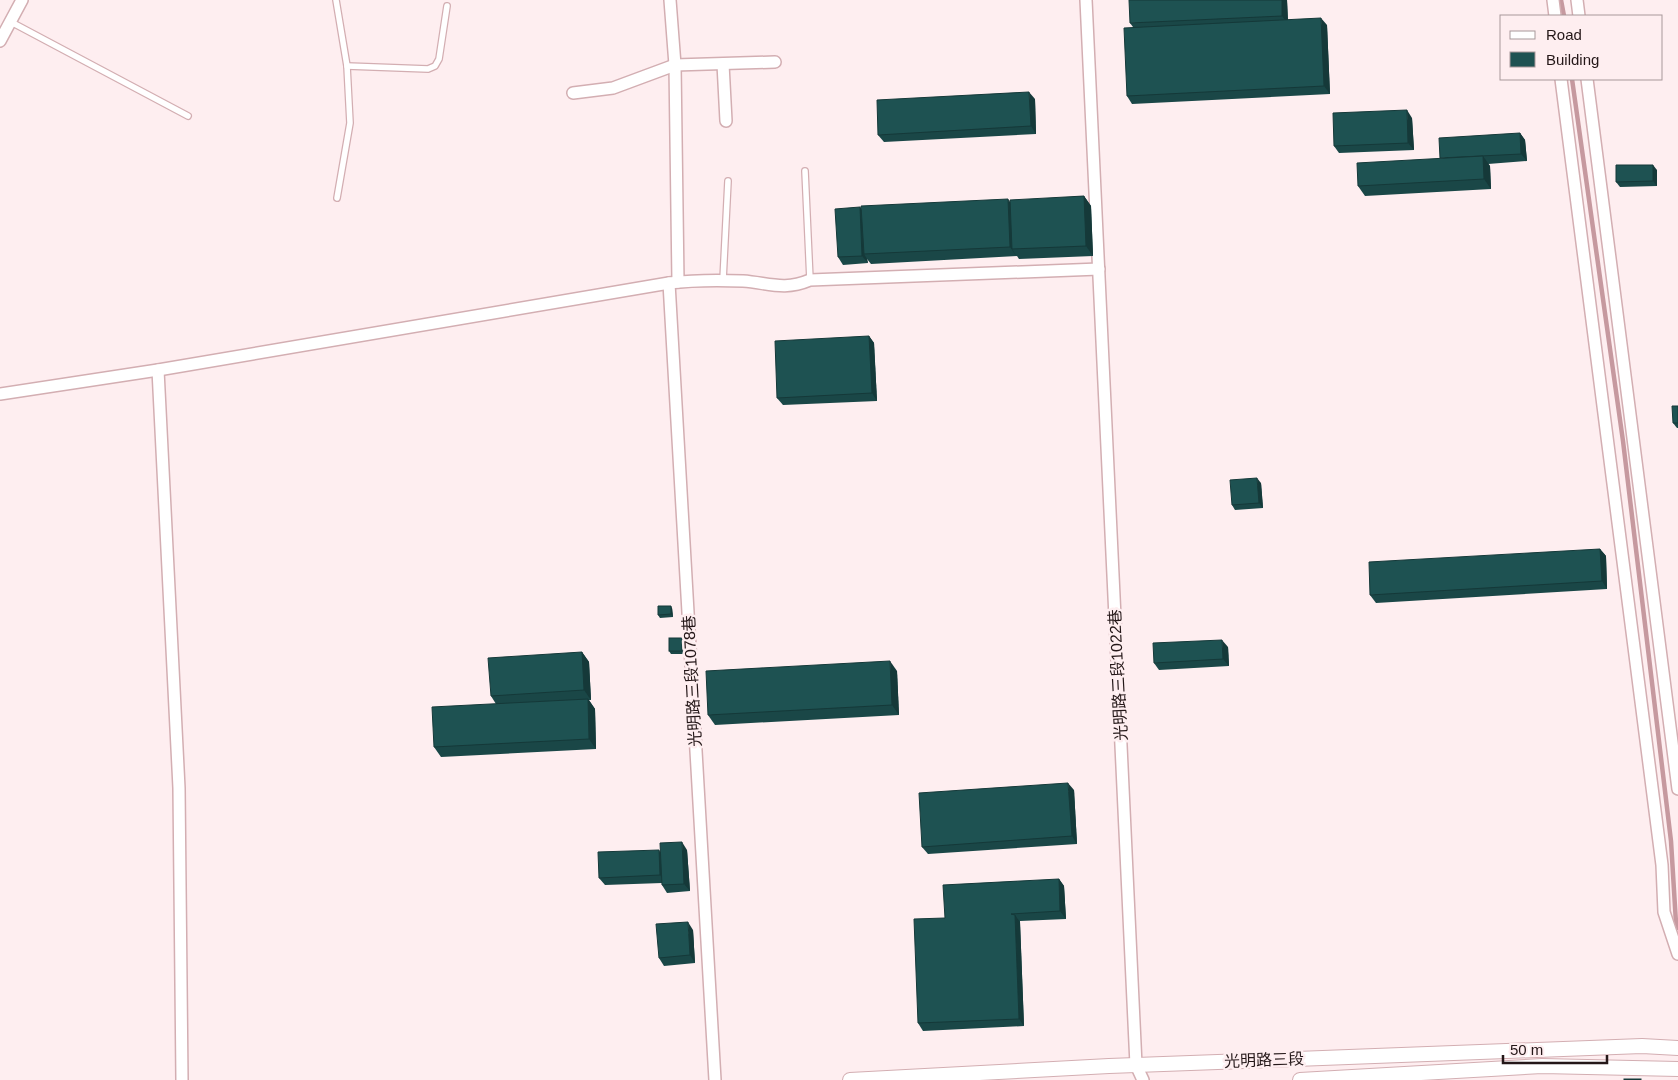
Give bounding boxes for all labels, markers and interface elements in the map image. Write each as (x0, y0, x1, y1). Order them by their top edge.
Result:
legend (1500, 15, 1663, 80)
text: Road (1546, 26, 1582, 43)
text: Building (1546, 51, 1599, 68)
street label: 光明路三段1022巷 (1106, 609, 1130, 741)
street label: 光明路三段1078巷 (680, 615, 704, 747)
scale bar (1503, 1032, 1607, 1064)
text: 50 m (1510, 1041, 1543, 1058)
street label: 光明路三段 (1224, 1050, 1304, 1070)

